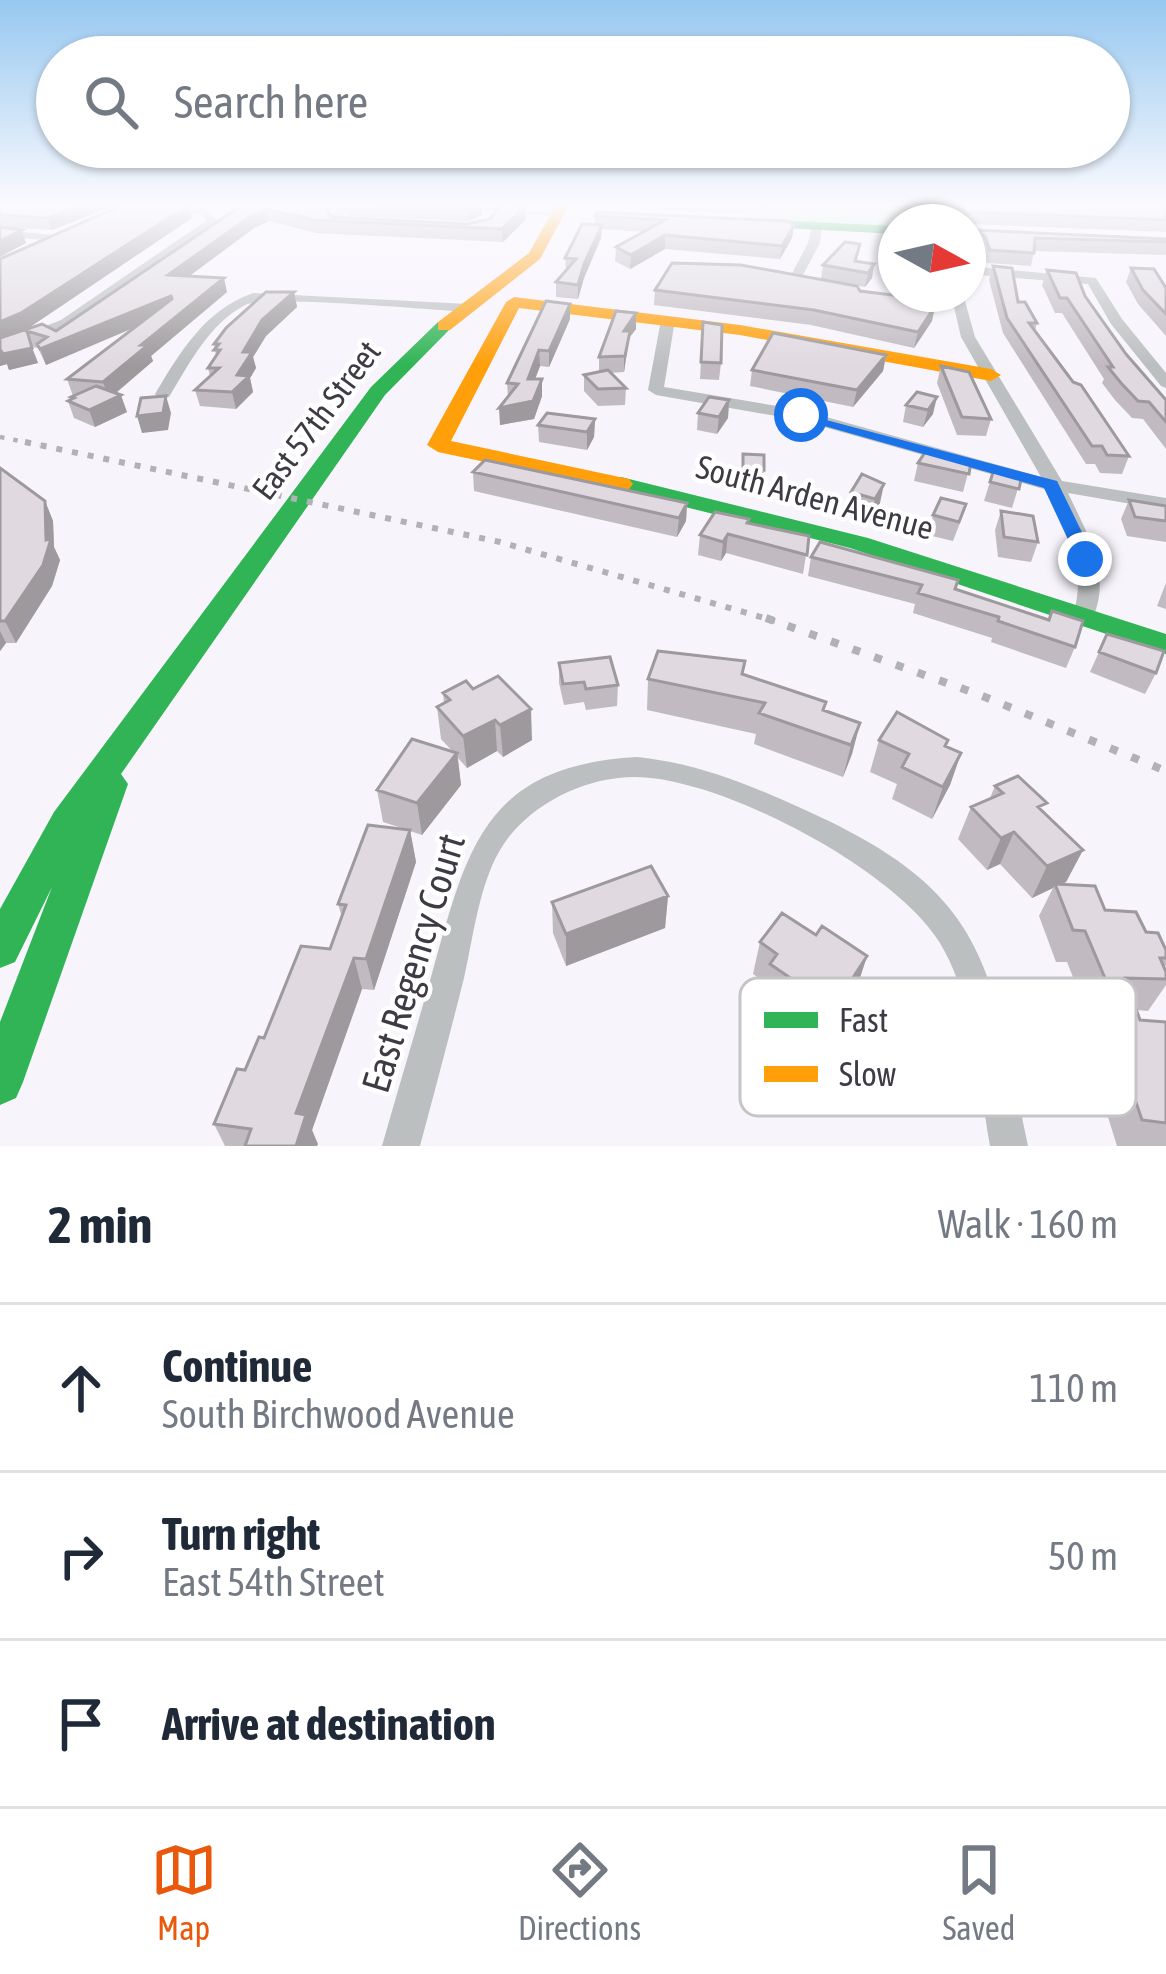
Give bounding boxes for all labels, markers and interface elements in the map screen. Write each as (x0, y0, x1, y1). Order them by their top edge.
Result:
search box (36, 36, 1130, 168)
icon: search (78, 69, 144, 135)
text: Search here (174, 76, 368, 128)
north arrow (878, 204, 986, 312)
street label: East 57th Street (244, 333, 388, 507)
route start (774, 388, 828, 442)
street label: South Arden Avenue (692, 447, 938, 547)
route end (1058, 532, 1112, 586)
street label: East Regency Court (353, 829, 473, 1097)
legend (740, 978, 1136, 1116)
text: Fast (839, 1001, 888, 1039)
text: Slow (839, 1055, 896, 1093)
text: 2 min (48, 1195, 152, 1254)
text: Walk · 160 m (938, 1202, 1118, 1246)
text: Continue (162, 1340, 313, 1392)
icon: ahead (48, 1355, 114, 1421)
text: 110 m (1030, 1366, 1118, 1410)
text: South Birchwood Avenue (162, 1392, 515, 1436)
text: Turn right (162, 1508, 320, 1560)
icon: right (48, 1523, 114, 1589)
text: 50 m (1048, 1534, 1118, 1578)
text: East 54th Street (162, 1560, 385, 1604)
icon: arrive (48, 1691, 114, 1757)
text: Arrive at destination (162, 1698, 496, 1750)
tab: Map (151, 1837, 217, 1947)
tab: Directions (518, 1837, 641, 1947)
tab: Saved (942, 1837, 1015, 1947)

